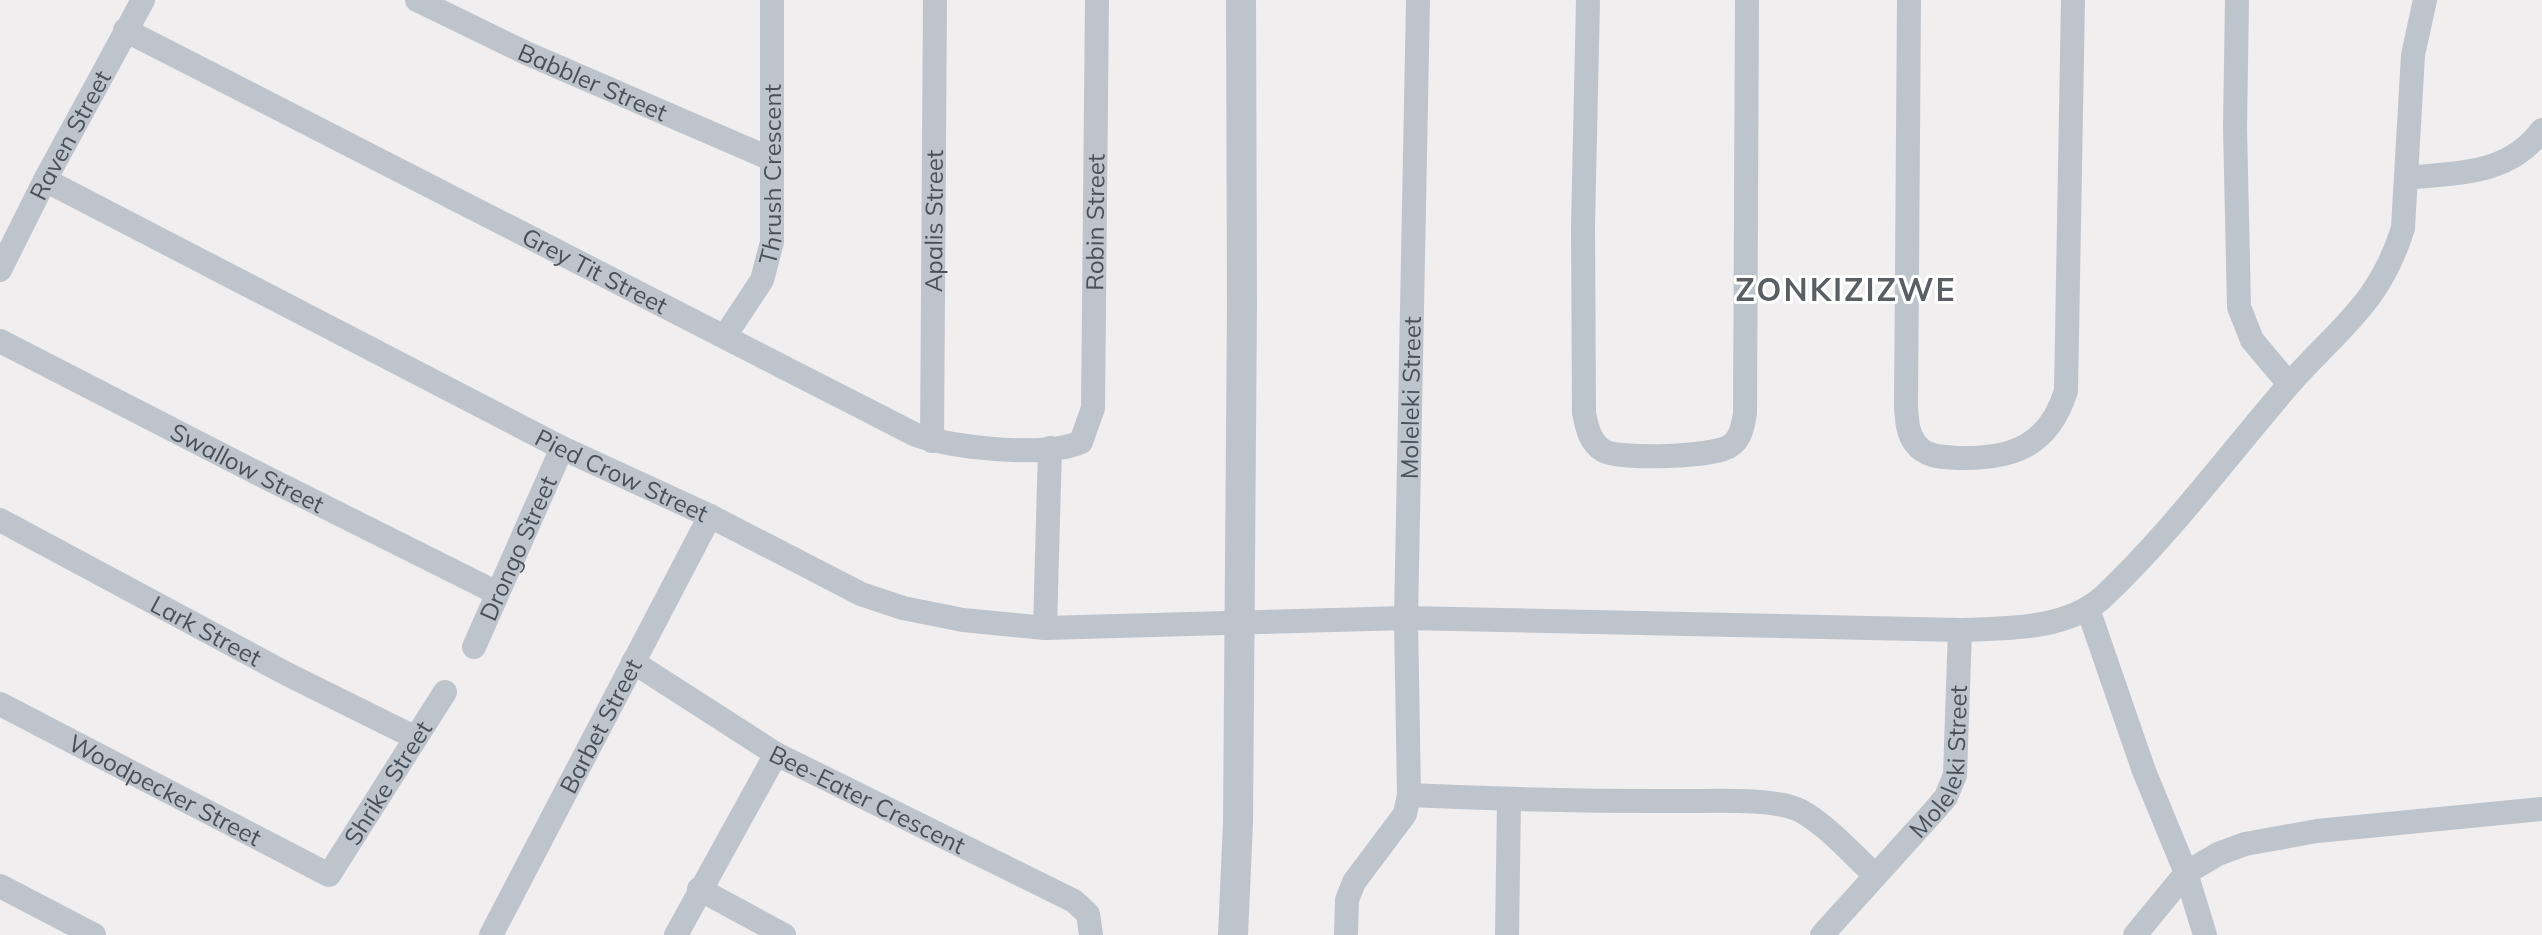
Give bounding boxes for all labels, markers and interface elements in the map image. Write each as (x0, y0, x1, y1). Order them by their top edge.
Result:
street label: Babbler Street (514, 36, 672, 127)
street label: Raven Street (23, 65, 117, 205)
street label: Thrush Crescent (752, 84, 788, 268)
street label: Apalis Street (918, 150, 949, 292)
street label: Robin Street (1079, 154, 1110, 291)
street label: Grey Tit Street (517, 221, 673, 320)
district label: ZONKIZIZWE (1735, 269, 1957, 309)
street label: Moleleki Street (1394, 316, 1427, 479)
street label: Swallow Street (166, 416, 329, 519)
street label: Pied Crow Street (530, 422, 713, 528)
street label: Drongo Street (473, 471, 563, 625)
street label: Lark Street (146, 589, 267, 673)
street label: Barbet Street (553, 653, 648, 798)
street label: Moleleki Street (1903, 685, 1973, 844)
street label: Shrike Street (337, 715, 438, 850)
street label: Woodpecker Street (64, 727, 266, 852)
street label: Bee-Eater Crescent (764, 738, 970, 860)

